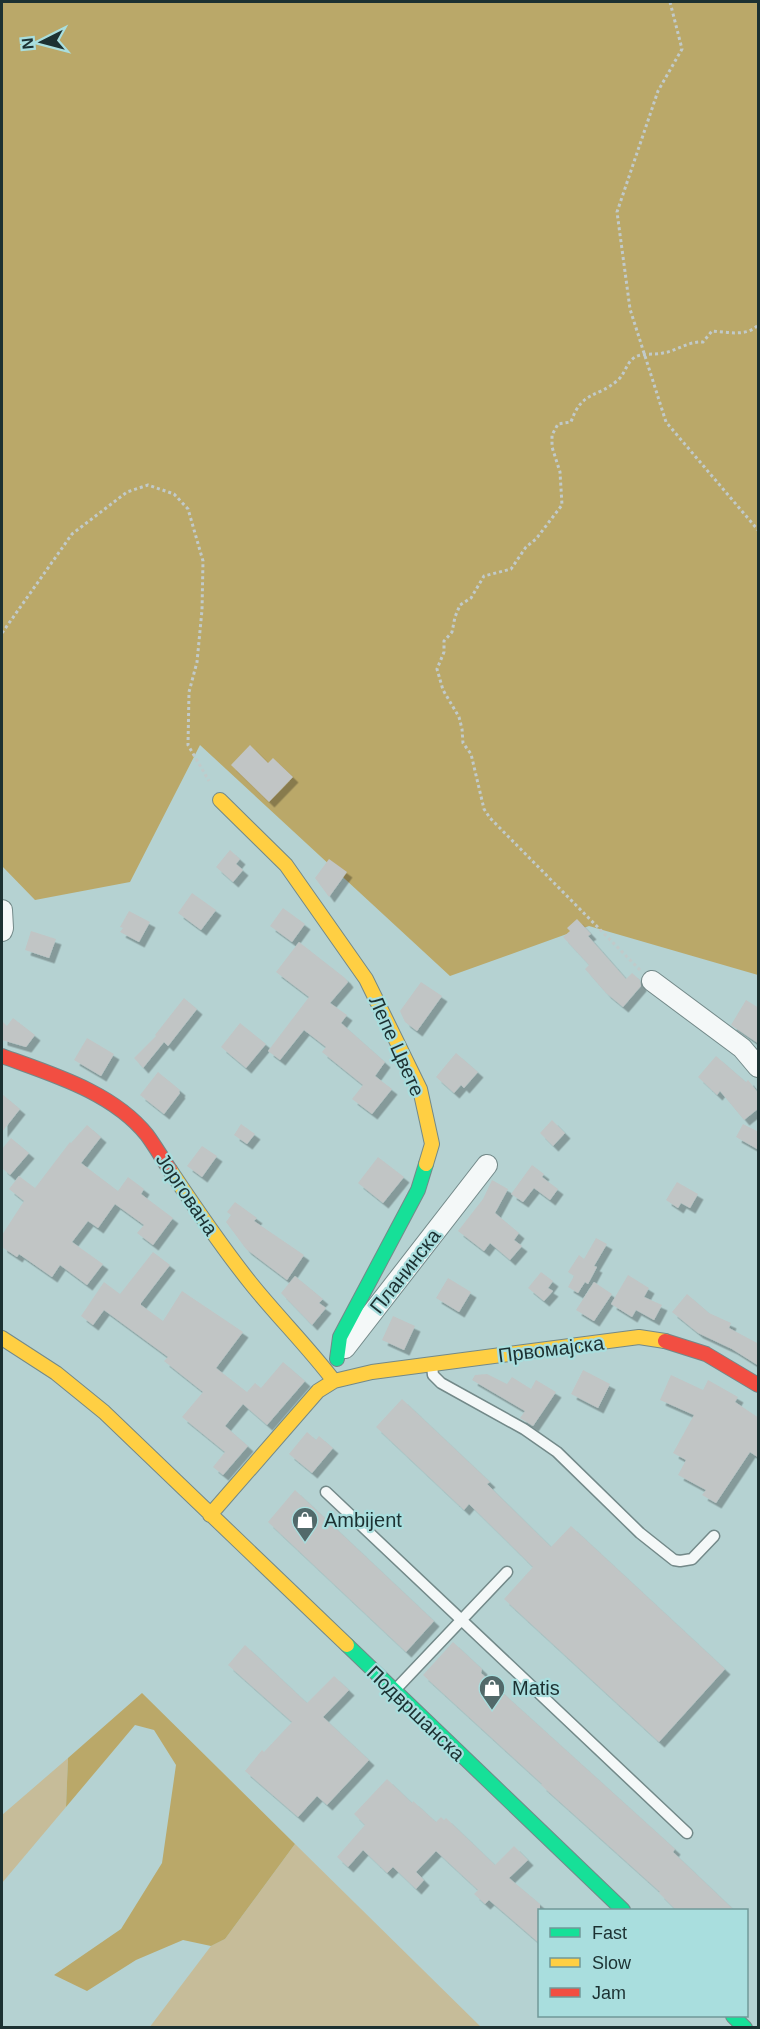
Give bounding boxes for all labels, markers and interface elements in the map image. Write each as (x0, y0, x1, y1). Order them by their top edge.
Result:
north arrow (12, 12, 72, 72)
text: N (19, 37, 37, 50)
street label: Лепе Цвете (365, 992, 429, 1100)
street label: Јоргована (152, 1149, 223, 1240)
street label: Планинска (365, 1224, 445, 1317)
street label: Првомајска (497, 1331, 606, 1366)
shop icon: Ambijent (290, 1505, 320, 1543)
place label: Ambijent (324, 1509, 402, 1531)
street label: Подвршанска (363, 1661, 470, 1766)
shop icon: Matis (477, 1673, 507, 1711)
place label: Matis (512, 1677, 560, 1699)
legend (538, 1909, 748, 2017)
text: Fast (592, 1923, 627, 1943)
text: Slow (592, 1953, 632, 1973)
text: Jam (592, 1983, 626, 2003)

